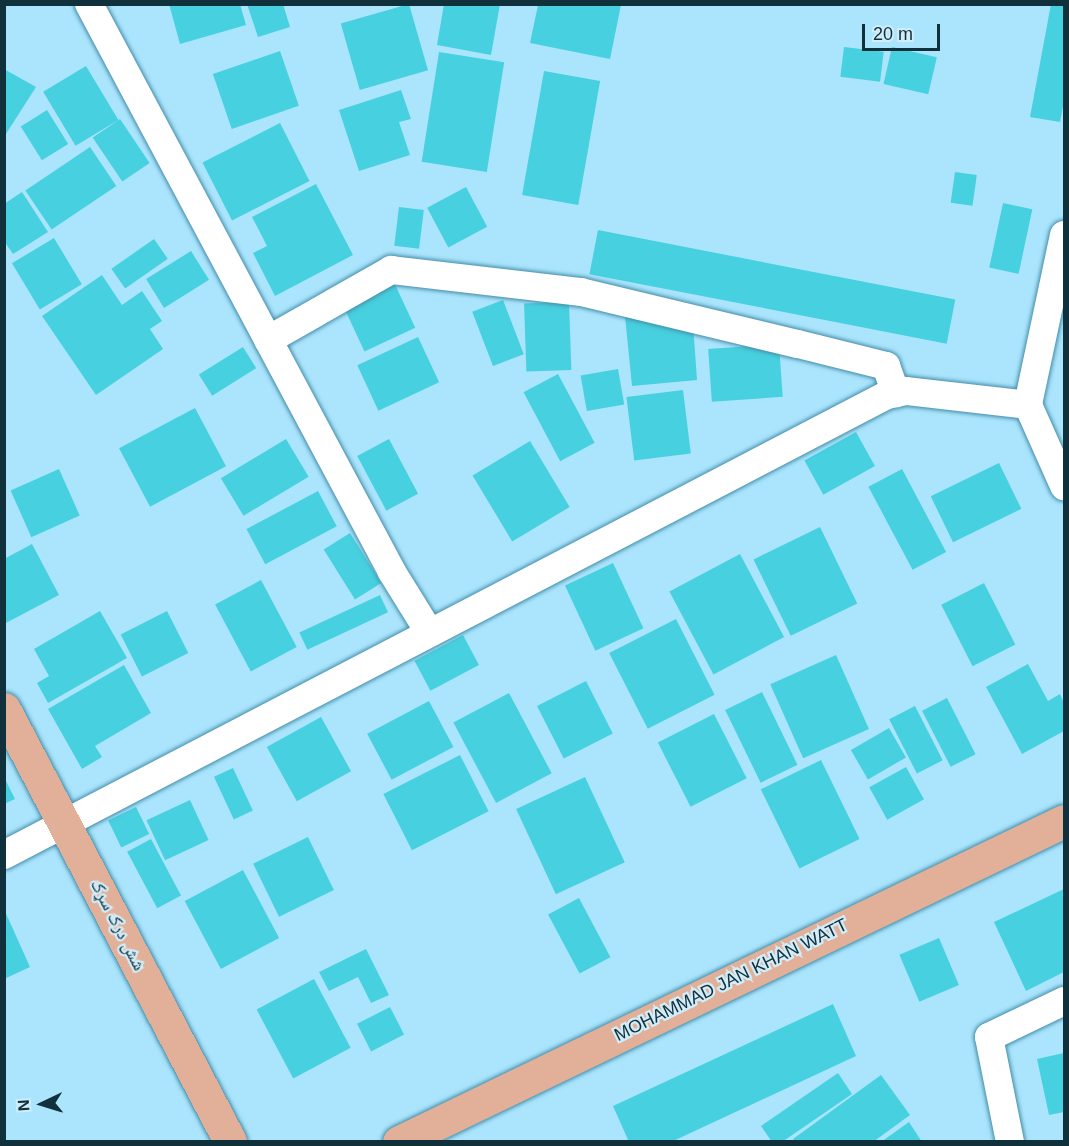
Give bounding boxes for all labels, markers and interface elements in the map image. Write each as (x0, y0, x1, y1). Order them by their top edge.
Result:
scale bar (865, 12, 943, 50)
text: 20 m (873, 24, 913, 44)
street label: شش درک سړک (86, 876, 150, 974)
street label: MOHAMMAD JAN KHAN WATT (611, 914, 851, 1046)
north arrow (12, 1074, 72, 1134)
text: N (15, 1099, 32, 1112)

